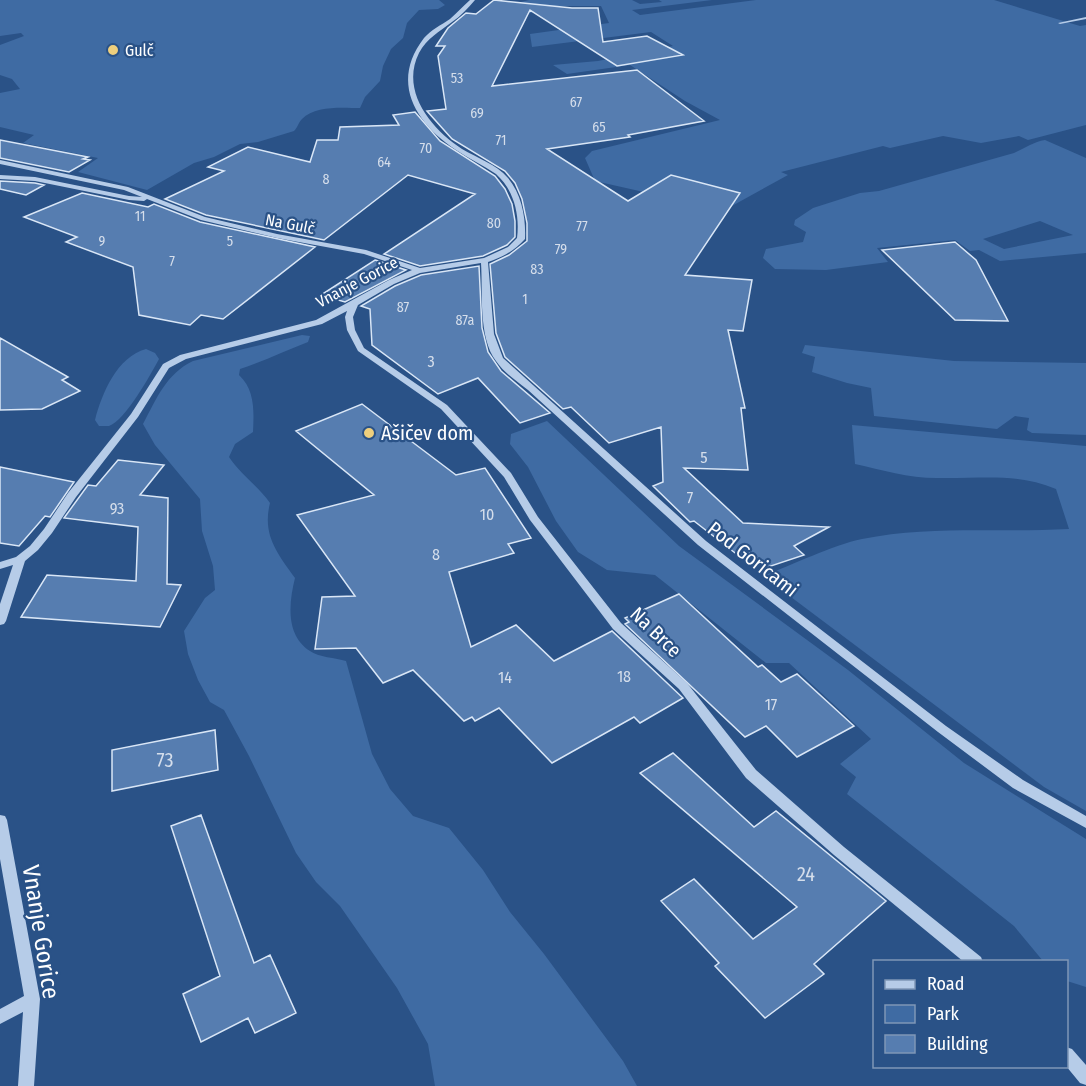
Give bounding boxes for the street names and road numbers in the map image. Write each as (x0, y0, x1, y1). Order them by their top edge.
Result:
street label: Na Gulč (264, 210, 316, 238)
street label: Vnanje Gorice (313, 252, 401, 312)
street label: Pod Goricami (703, 516, 803, 602)
street label: Na Brce (625, 602, 687, 662)
street label: Vnanje Gorice (17, 863, 65, 1001)

